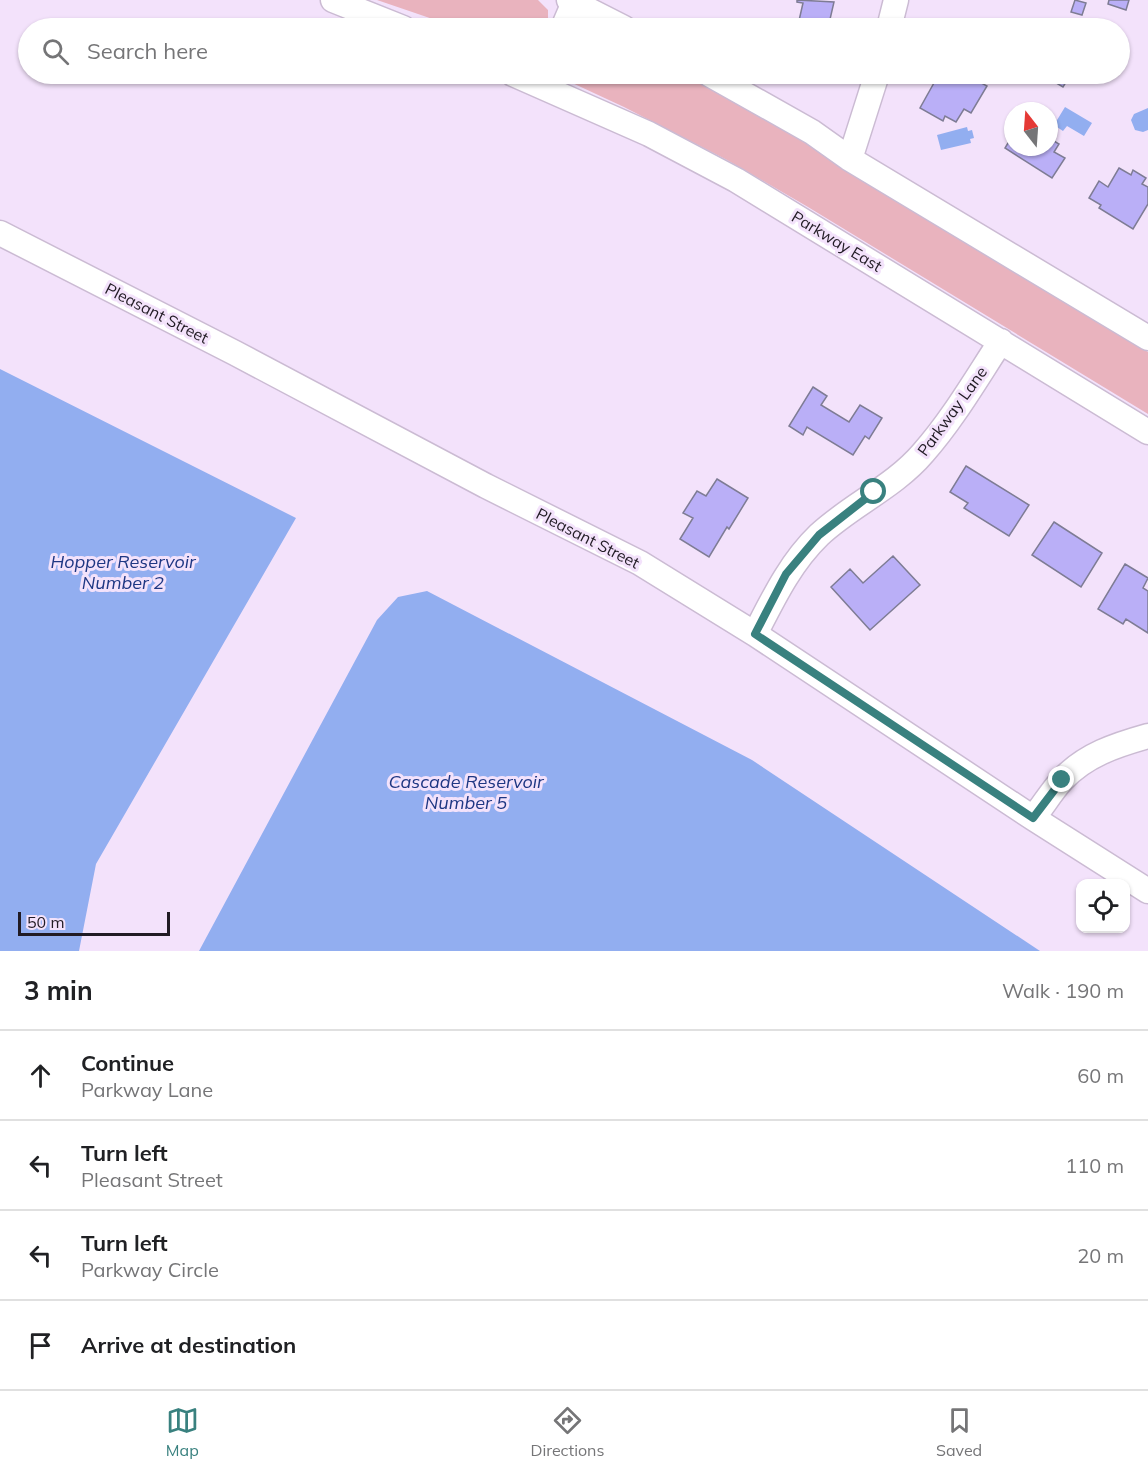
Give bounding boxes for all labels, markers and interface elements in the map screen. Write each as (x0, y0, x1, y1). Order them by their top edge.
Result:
search box (18, 18, 1130, 84)
icon: search (39, 35, 72, 68)
text: Search here (87, 37, 208, 65)
north arrow (1004, 102, 1058, 156)
street label: Parkway East (788, 206, 886, 276)
street label: Pleasant Street (102, 278, 212, 348)
street label: Parkway Lane (913, 362, 991, 460)
route start (860, 478, 886, 504)
street label: Pleasant Street (533, 503, 643, 573)
water label: Hopper Reservoir Number 2 (50, 550, 197, 594)
route end (1048, 766, 1074, 792)
water label: Cascade Reservoir Number 5 (388, 770, 545, 814)
map controls (1076, 879, 1130, 933)
button: locate (1076, 879, 1130, 933)
scale bar (18, 909, 170, 936)
text: 50 m (27, 912, 64, 932)
text: 3 min (24, 974, 93, 1007)
text: Walk · 190 m (1002, 978, 1124, 1003)
text: Continue (81, 1049, 174, 1077)
icon: ahead (24, 1059, 57, 1092)
text: 60 m (1077, 1063, 1124, 1088)
text: Parkway Lane (81, 1077, 213, 1102)
text: Turn left (81, 1139, 168, 1167)
icon: left (24, 1149, 57, 1182)
text: 110 m (1065, 1153, 1124, 1178)
text: Pleasant Street (81, 1167, 223, 1192)
text: Turn left (81, 1229, 168, 1257)
icon: left (24, 1239, 57, 1272)
text: 20 m (1077, 1243, 1124, 1268)
text: Parkway Circle (81, 1257, 219, 1282)
icon: arrive (24, 1329, 57, 1362)
text: Arrive at destination (81, 1331, 296, 1359)
tab: Map (166, 1404, 199, 1460)
tab: Directions (530, 1404, 604, 1460)
tab: Saved (936, 1404, 982, 1460)

